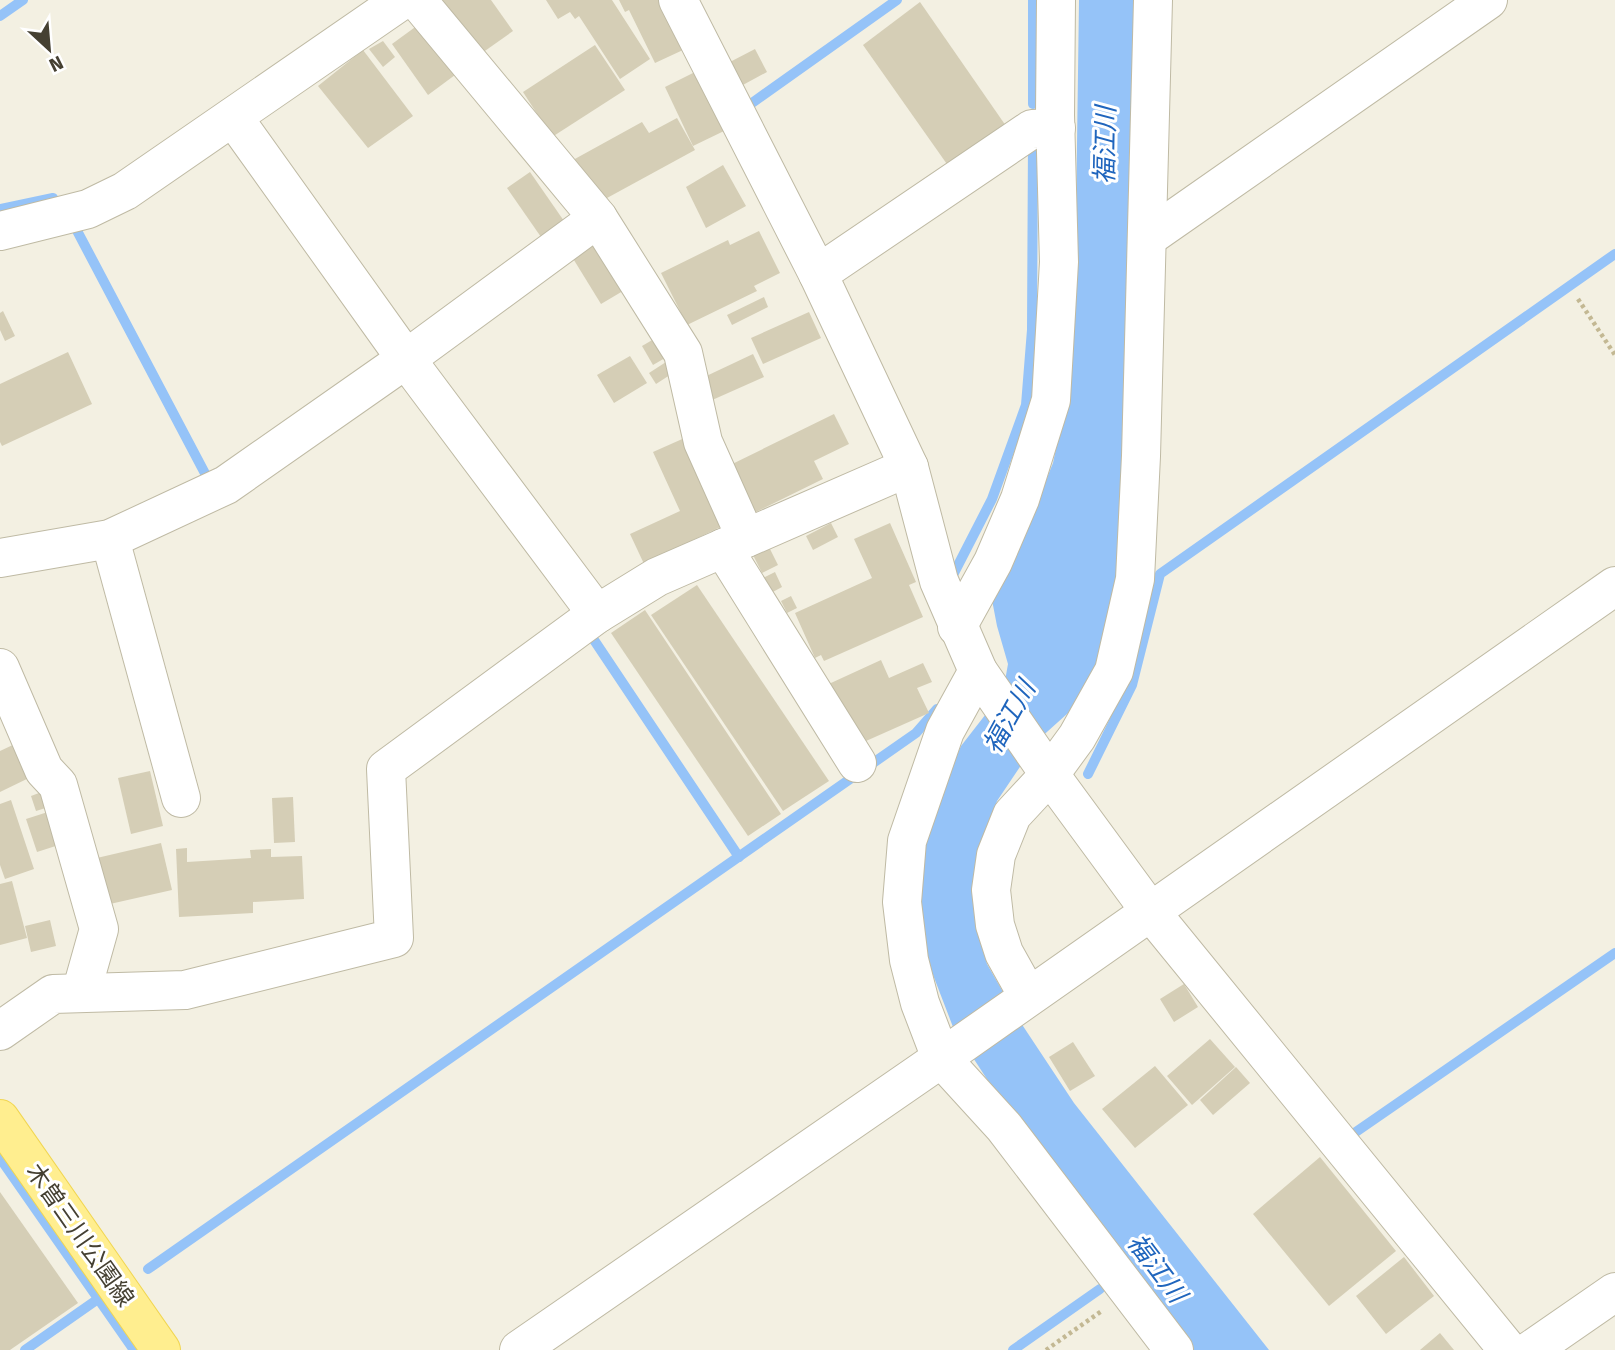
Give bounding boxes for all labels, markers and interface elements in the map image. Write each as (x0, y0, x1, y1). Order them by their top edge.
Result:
north arrow (14, 14, 84, 84)
text: N (46, 51, 67, 77)
water label: 福江川 (1089, 103, 1122, 184)
water label: 福江川 (977, 673, 1043, 759)
street label: 木曽三川公園線 (20, 1158, 140, 1312)
water label: 福江川 (1121, 1228, 1194, 1311)

